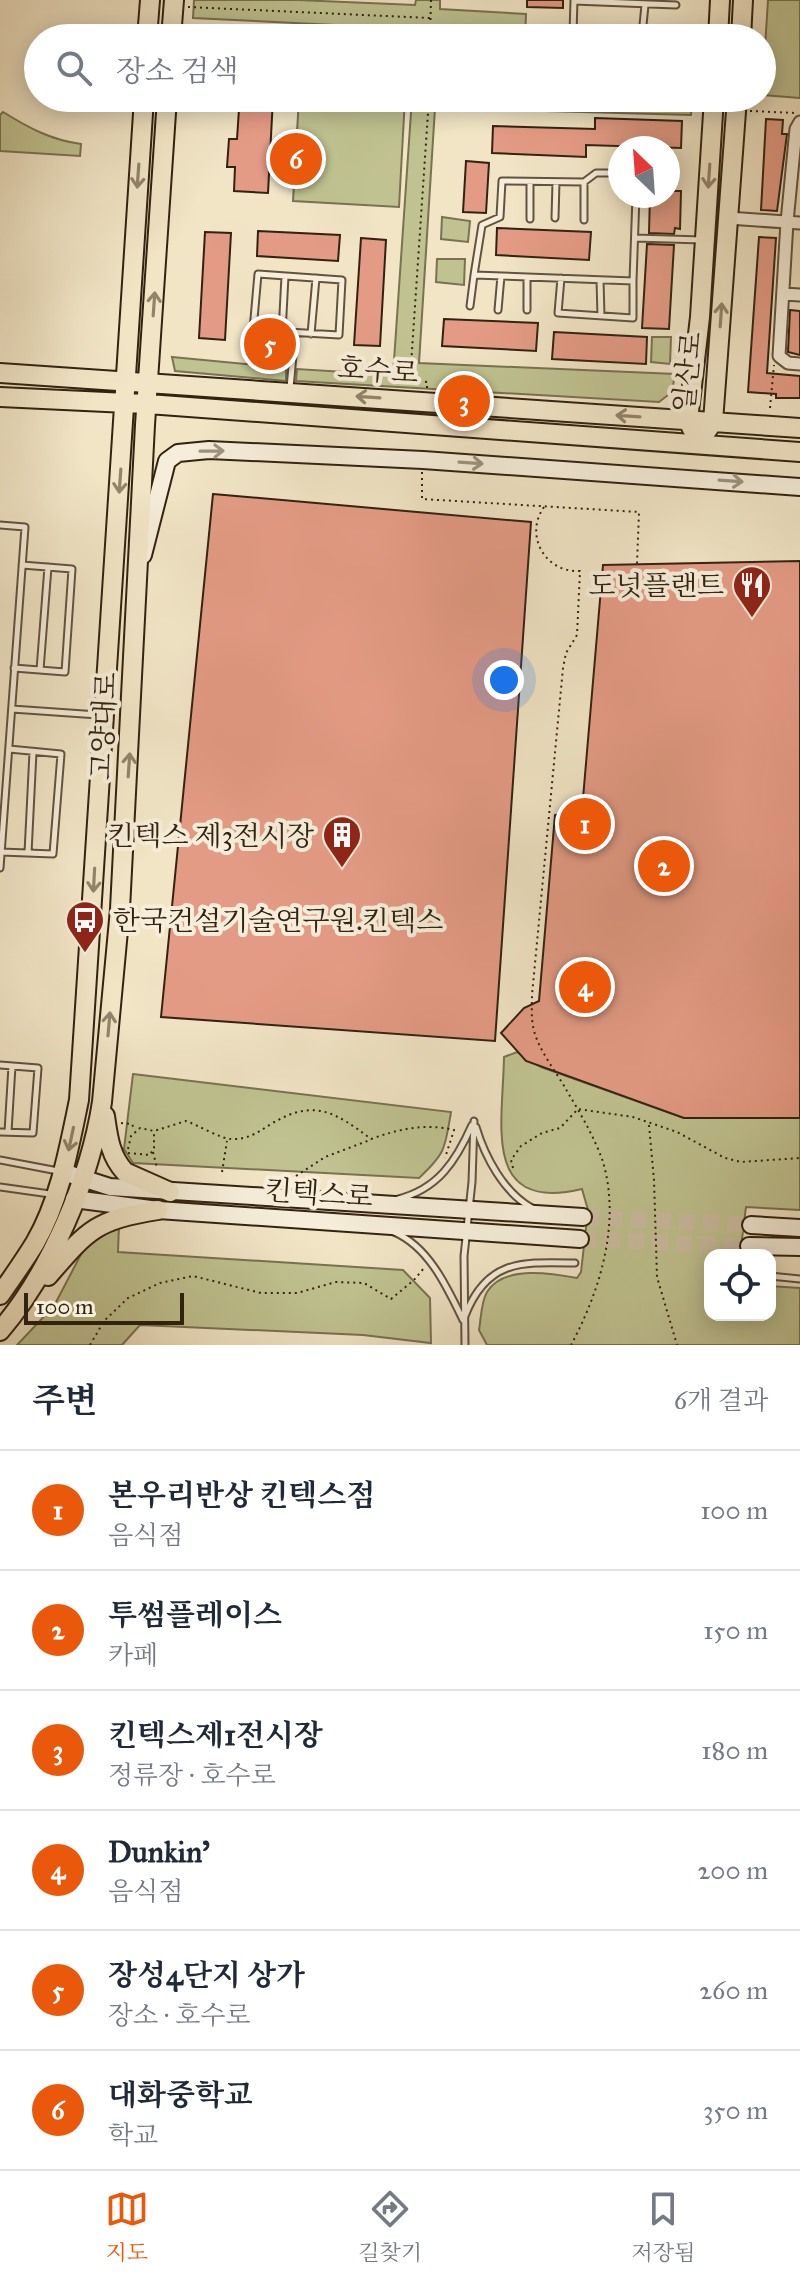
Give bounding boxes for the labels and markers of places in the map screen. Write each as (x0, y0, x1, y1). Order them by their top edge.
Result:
pin: 6 (270, 129, 322, 189)
pin: 5 (244, 314, 296, 374)
pin: 3 (438, 371, 490, 431)
restaurant icon: 도넛플랜트 (731, 564, 773, 619)
place label: 도넛플랜트 (589, 568, 724, 603)
pin: 1 (559, 794, 611, 854)
building icon: 킨텍스 제3전시장 (321, 814, 363, 869)
place label: 킨텍스 제3전시장 (107, 818, 314, 853)
pin: 2 (638, 836, 690, 896)
bus stop icon: 한국건설기술연구원.킨텍스 (64, 899, 106, 954)
place label: 한국건설기술연구원.킨텍스 (113, 903, 443, 938)
pin: 4 (559, 957, 611, 1017)

